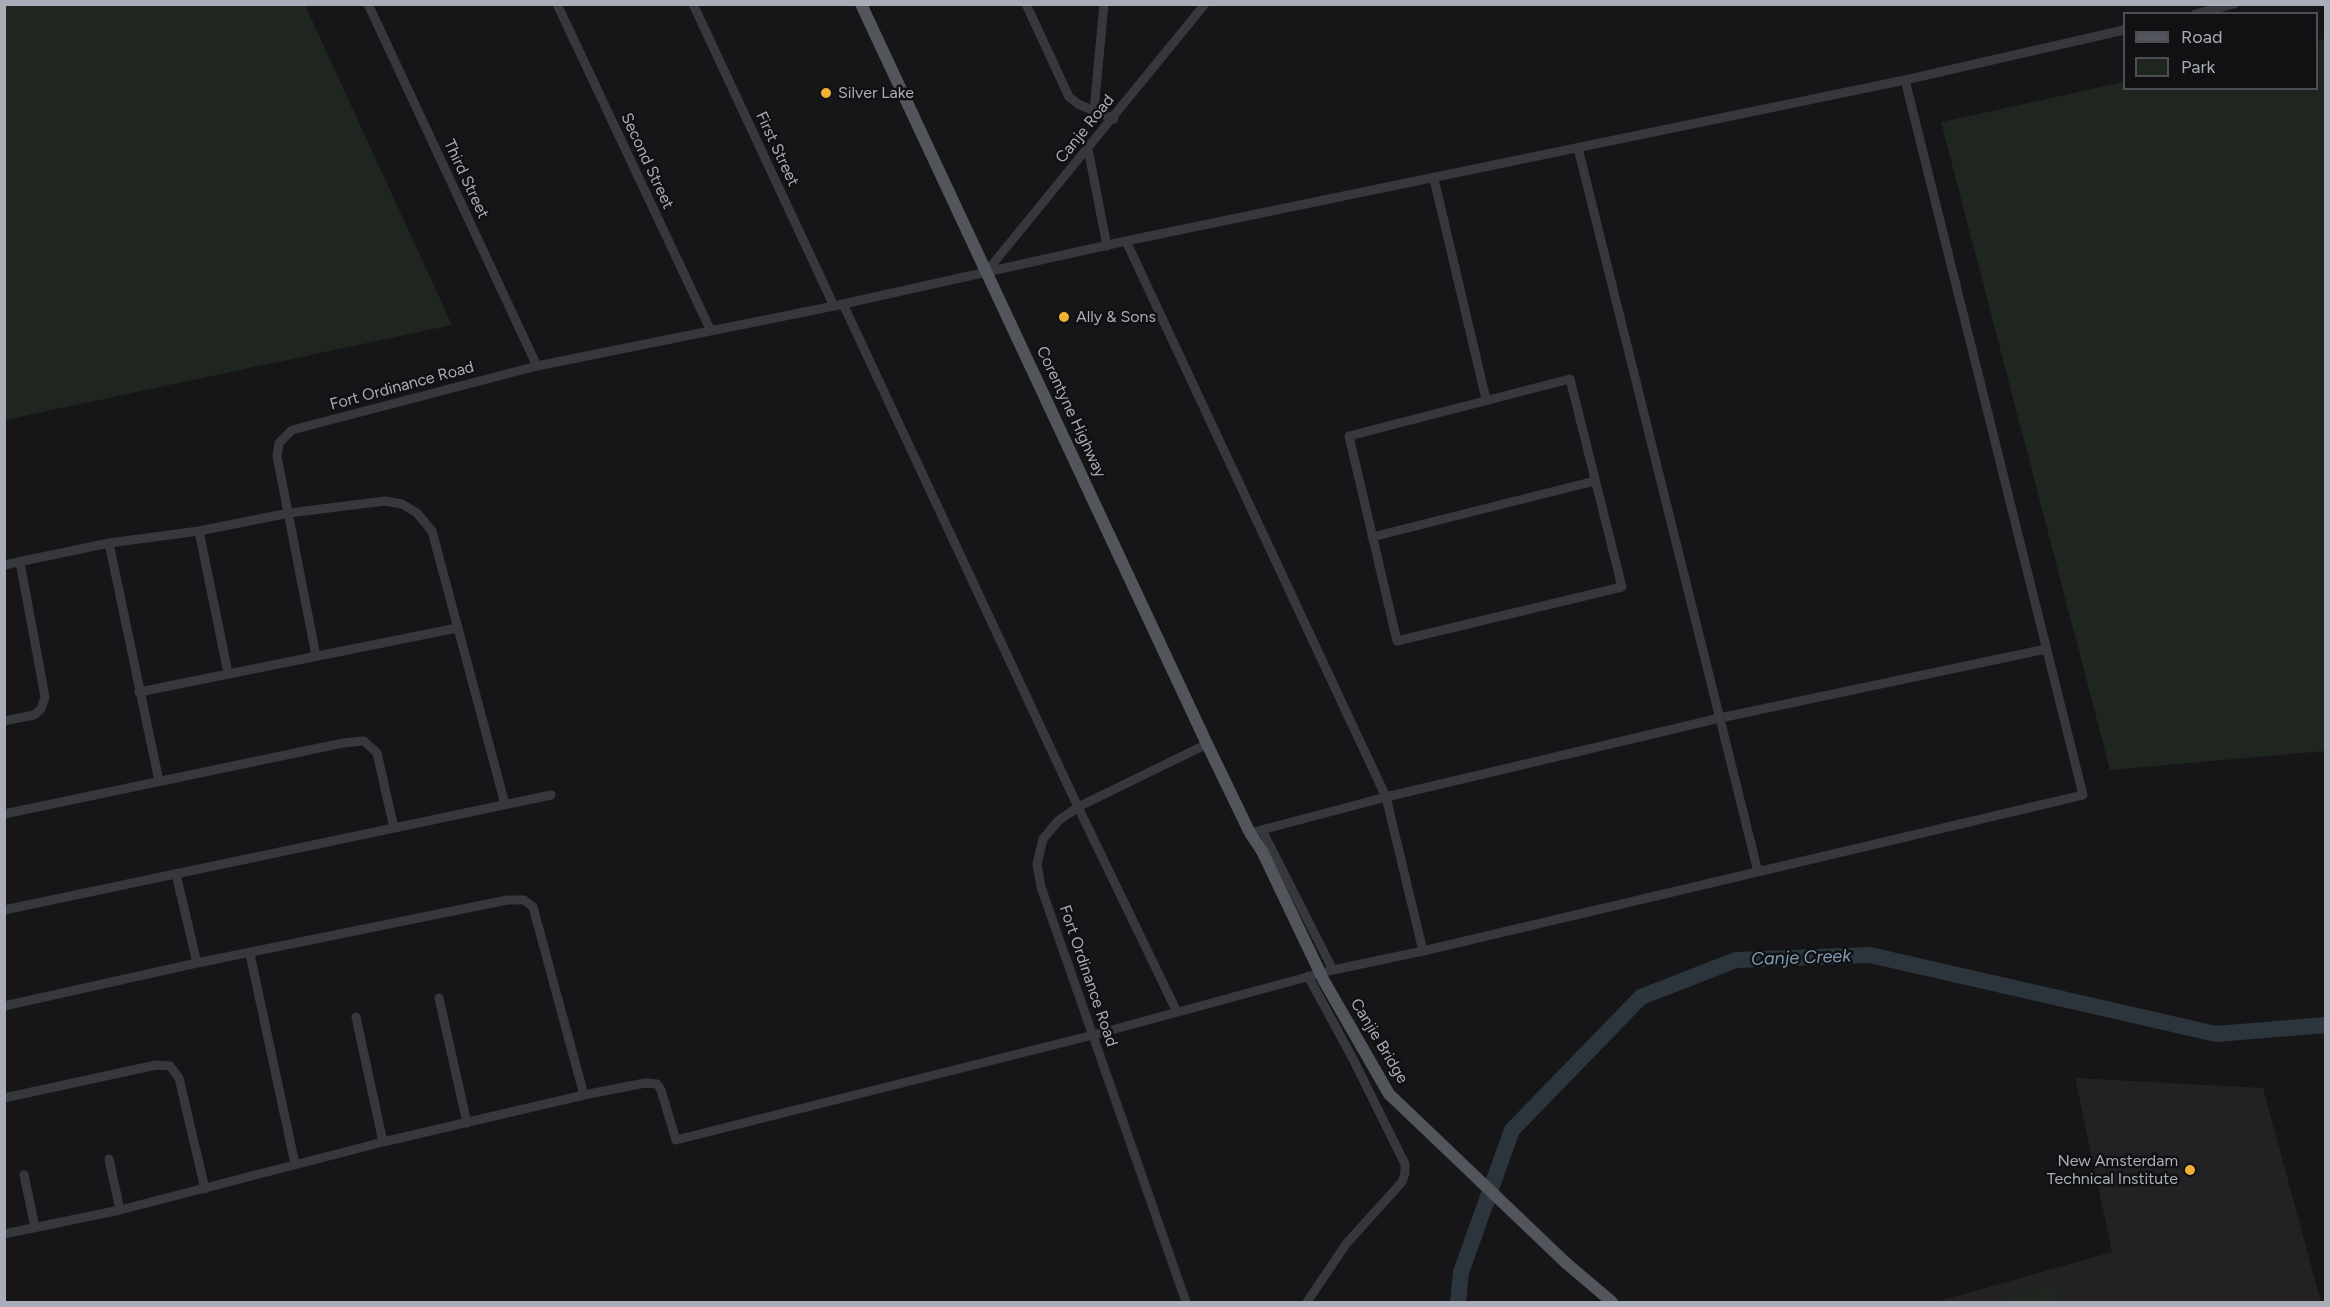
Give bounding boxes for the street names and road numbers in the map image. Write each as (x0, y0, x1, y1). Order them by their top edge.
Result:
street label: Canje Road (1052, 91, 1118, 167)
street label: First Street (751, 109, 803, 189)
street label: Second Street (616, 110, 678, 212)
street label: Third Street (439, 136, 493, 222)
street label: Corentyne Highway (1032, 343, 1110, 481)
street label: Fort Ordinance Road (328, 358, 476, 414)
street label: Fort Ordinance Road (1055, 903, 1121, 1049)
street label: Canjie Bridge (1346, 995, 1412, 1087)

